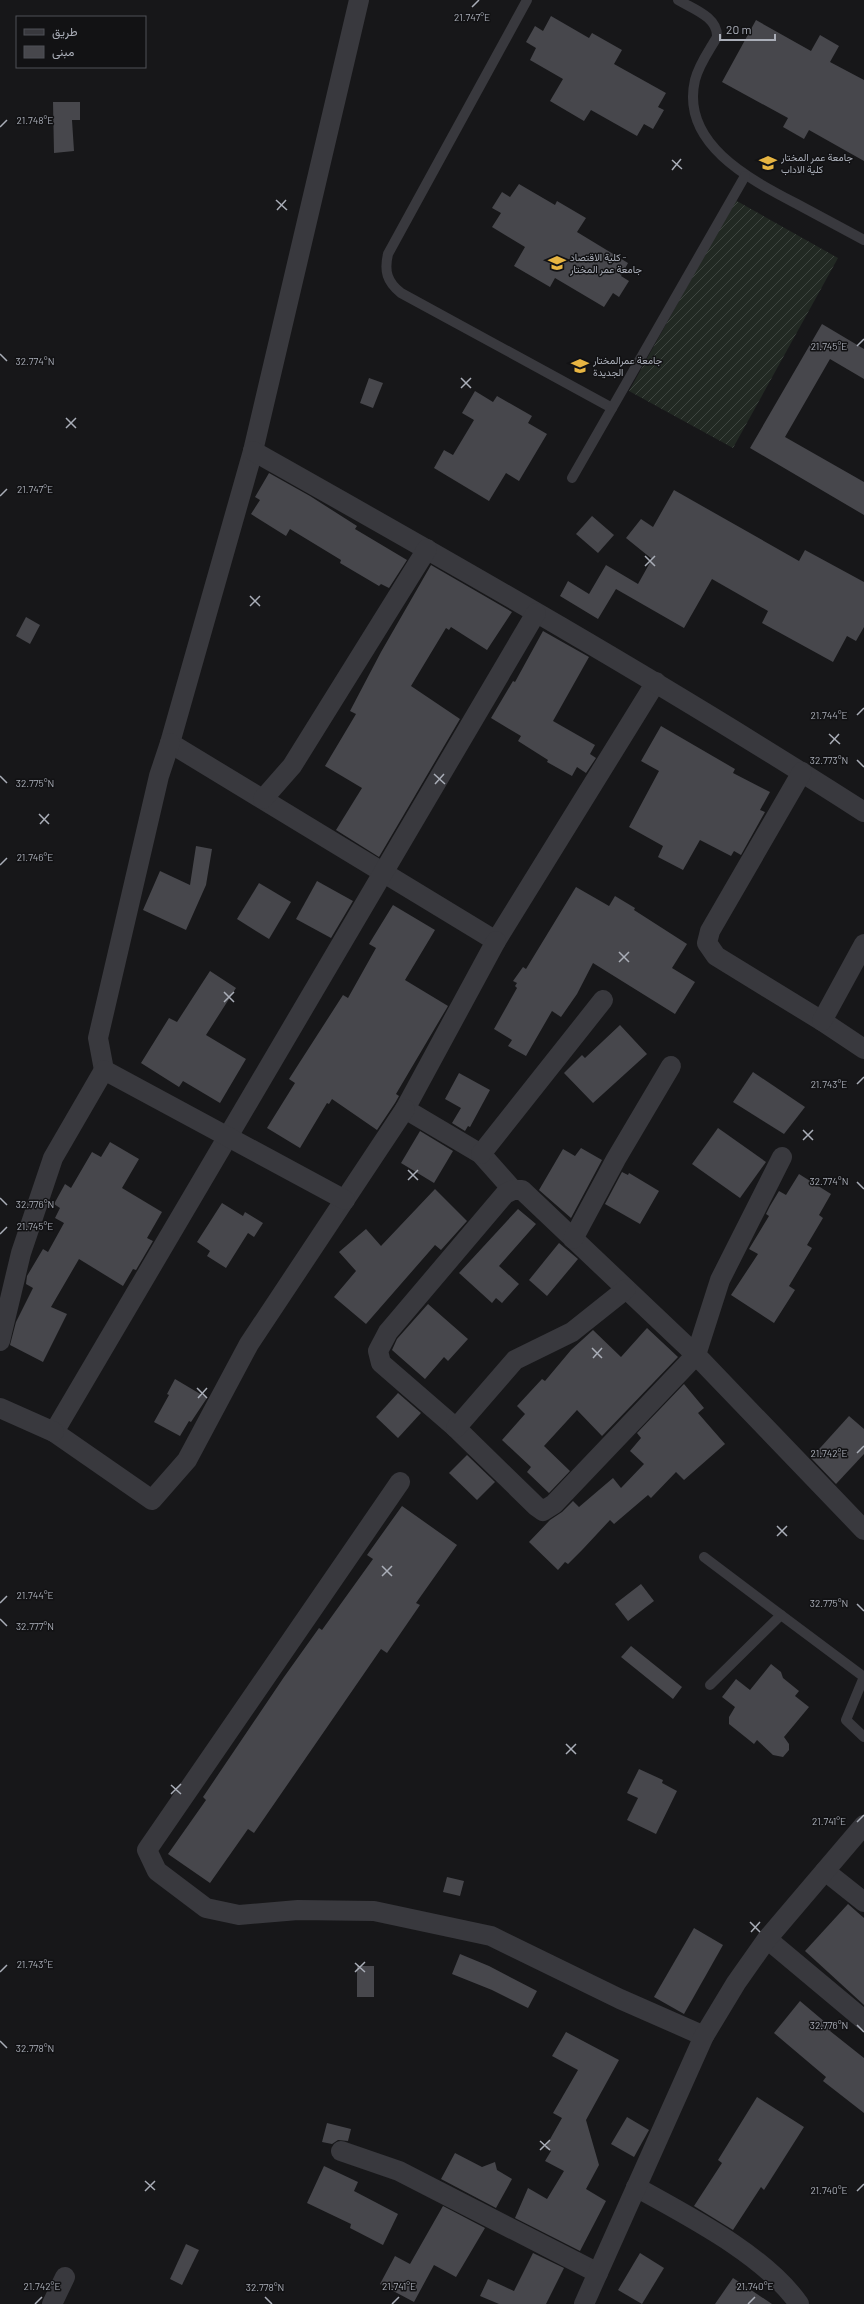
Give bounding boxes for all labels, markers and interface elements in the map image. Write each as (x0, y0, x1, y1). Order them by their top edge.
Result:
text: 21.747°E (454, 11, 490, 23)
legend (16, 16, 146, 68)
scale bar (720, 16, 775, 42)
text: 20 m (726, 22, 752, 36)
text: طريق (52, 24, 78, 40)
text: مبنى (52, 44, 74, 60)
text: 21.748°E (17, 114, 53, 126)
place label: جامعة عمر المختار كلية الاداب (780, 151, 853, 176)
school or university icon: جامعة عمر المختار كلية الاداب (758, 153, 778, 173)
place label: كلية الاقتصاد - جامعة عمر المختار (569, 251, 642, 276)
school or university icon: كلية الاقتصاد - جامعة عمر المختار (547, 253, 567, 273)
text: 21.745°E (811, 340, 847, 352)
place label: جامعة عمرالمختار الجديدة (592, 354, 663, 379)
text: 32.774°N (16, 355, 54, 367)
school or university icon: جامعة عمرالمختار الجديدة (570, 356, 590, 376)
text: 21.747°E (17, 483, 53, 495)
text: 21.744°E (810, 709, 848, 721)
text: 32.773°N (810, 754, 848, 766)
text: 32.775°N (16, 777, 54, 789)
text: 21.746°E (17, 851, 53, 863)
text: 21.743°E (811, 1078, 847, 1090)
text: 32.774°N (810, 1175, 848, 1187)
text: 32.776°N (16, 1198, 54, 1210)
text: 21.745°E (17, 1220, 53, 1232)
text: 21.742°E (811, 1447, 847, 1459)
text: 21.744°E (16, 1589, 54, 1601)
text: 32.775°N (810, 1597, 848, 1609)
text: 32.777°N (16, 1620, 54, 1632)
text: 21.741°E (812, 1815, 846, 1827)
text: 21.743°E (17, 1958, 53, 1970)
text: 32.776°N (810, 2019, 848, 2031)
text: 32.778°N (16, 2042, 54, 2054)
text: 21.740°E (810, 2184, 848, 2196)
text: 21.742°E (24, 2280, 60, 2292)
text: 21.741°E (382, 2280, 416, 2292)
text: 21.740°E (736, 2280, 774, 2292)
text: 32.778°N (246, 2281, 284, 2293)

